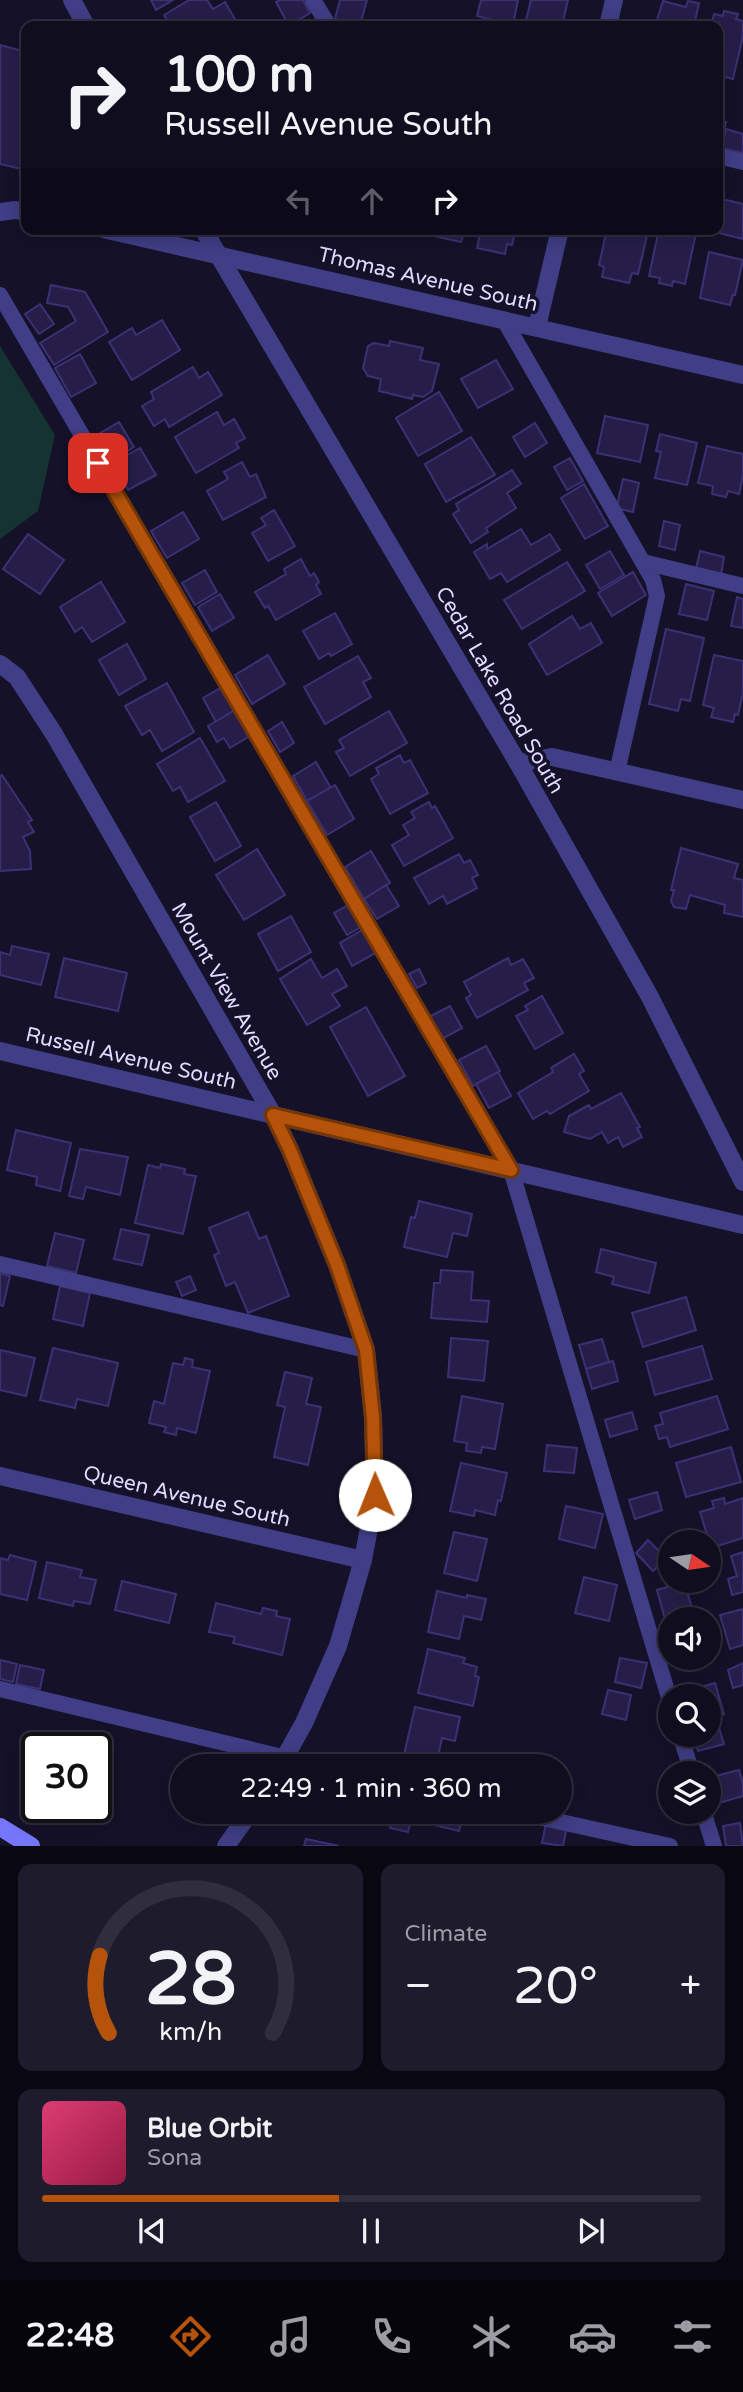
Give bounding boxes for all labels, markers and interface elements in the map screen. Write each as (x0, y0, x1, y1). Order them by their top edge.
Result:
text: 100 m (164, 46, 314, 105)
icon: right (49, 49, 140, 140)
text: Russell Avenue South (164, 106, 493, 144)
icon: left (280, 182, 318, 220)
icon: ahead (353, 182, 391, 220)
icon: right (426, 182, 464, 220)
street label: Thomas Avenue South (316, 242, 540, 317)
pin (68, 433, 128, 493)
icon: arrive (79, 444, 117, 482)
street label: Cedar Lake Road South (430, 582, 569, 798)
street label: Mount View Avenue (166, 898, 287, 1084)
street label: Russell Avenue South (23, 1022, 239, 1095)
position arrow (338, 1458, 412, 1532)
street label: Queen Avenue South (81, 1461, 293, 1532)
north arrow (658, 1530, 721, 1592)
map controls (658, 1530, 721, 1824)
button: sound (658, 1607, 721, 1670)
button: search (658, 1684, 721, 1747)
speed limit sign: 30 (21, 1732, 112, 1823)
button: layers (658, 1761, 721, 1824)
text: 22:49 · 1 min · 360 m (240, 1773, 502, 1804)
text: Climate (405, 1920, 487, 1948)
text: 28 (145, 1937, 236, 2025)
text: 20° (513, 1955, 598, 2018)
text: − (405, 1963, 432, 2009)
text: + (680, 1963, 701, 2009)
text: km/h (159, 2017, 222, 2047)
text: Blue Orbit (147, 2113, 272, 2144)
text: Sona (147, 2144, 202, 2172)
icon: previous (133, 2212, 171, 2250)
icon: pause (352, 2212, 390, 2250)
icon: next (572, 2212, 610, 2250)
icon: directions (166, 2312, 215, 2361)
icon: music (266, 2312, 315, 2361)
icon: phone (367, 2312, 416, 2361)
icon: climate (467, 2312, 516, 2361)
icon: car (568, 2312, 617, 2361)
icon: filters (668, 2312, 717, 2361)
text: 22:48 (26, 2317, 114, 2355)

